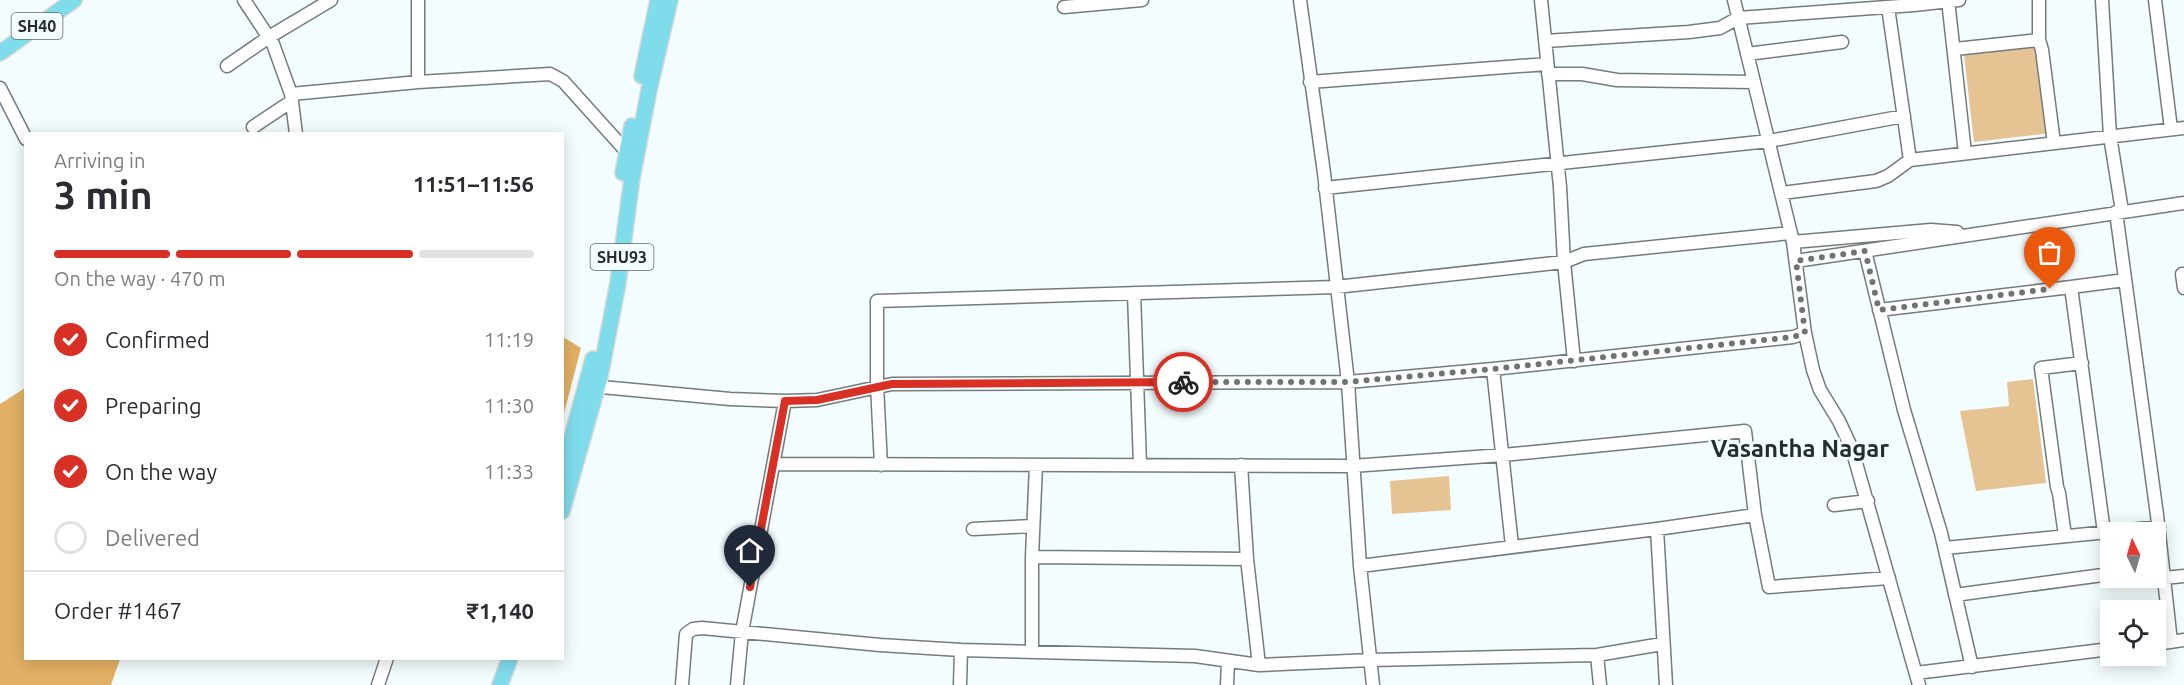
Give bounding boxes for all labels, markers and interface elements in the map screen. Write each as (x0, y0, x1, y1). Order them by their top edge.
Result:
road number: SH40 (12, 13, 63, 39)
text: Arriving in (54, 149, 145, 172)
text: 11:51–11:56 (413, 171, 534, 196)
text: 3 min (54, 173, 153, 216)
pin (2024, 227, 2075, 289)
icon: bag (2033, 236, 2066, 269)
road number: SHU93 (590, 244, 654, 270)
text: On the way · 470 m (54, 267, 226, 290)
icon: check (54, 323, 87, 356)
text: Confirmed (105, 327, 210, 352)
text: 11:19 (484, 328, 534, 351)
courier (1153, 352, 1213, 412)
icon: bike (1167, 366, 1200, 399)
icon: check (54, 389, 87, 422)
text: Preparing (105, 393, 202, 418)
text: 11:30 (484, 394, 534, 417)
district label: Vasantha Nagar (1711, 435, 1889, 462)
icon: check (54, 455, 87, 488)
text: On the way (105, 459, 217, 484)
text: 11:33 (484, 460, 534, 483)
north arrow (2100, 522, 2166, 588)
map controls (2100, 522, 2166, 666)
text: Delivered (105, 525, 200, 550)
pin (724, 525, 775, 587)
icon: home (733, 534, 766, 567)
text: Order #1467 (54, 598, 182, 623)
text: ₹1,140 (467, 598, 534, 623)
button: locate (2100, 600, 2166, 666)

